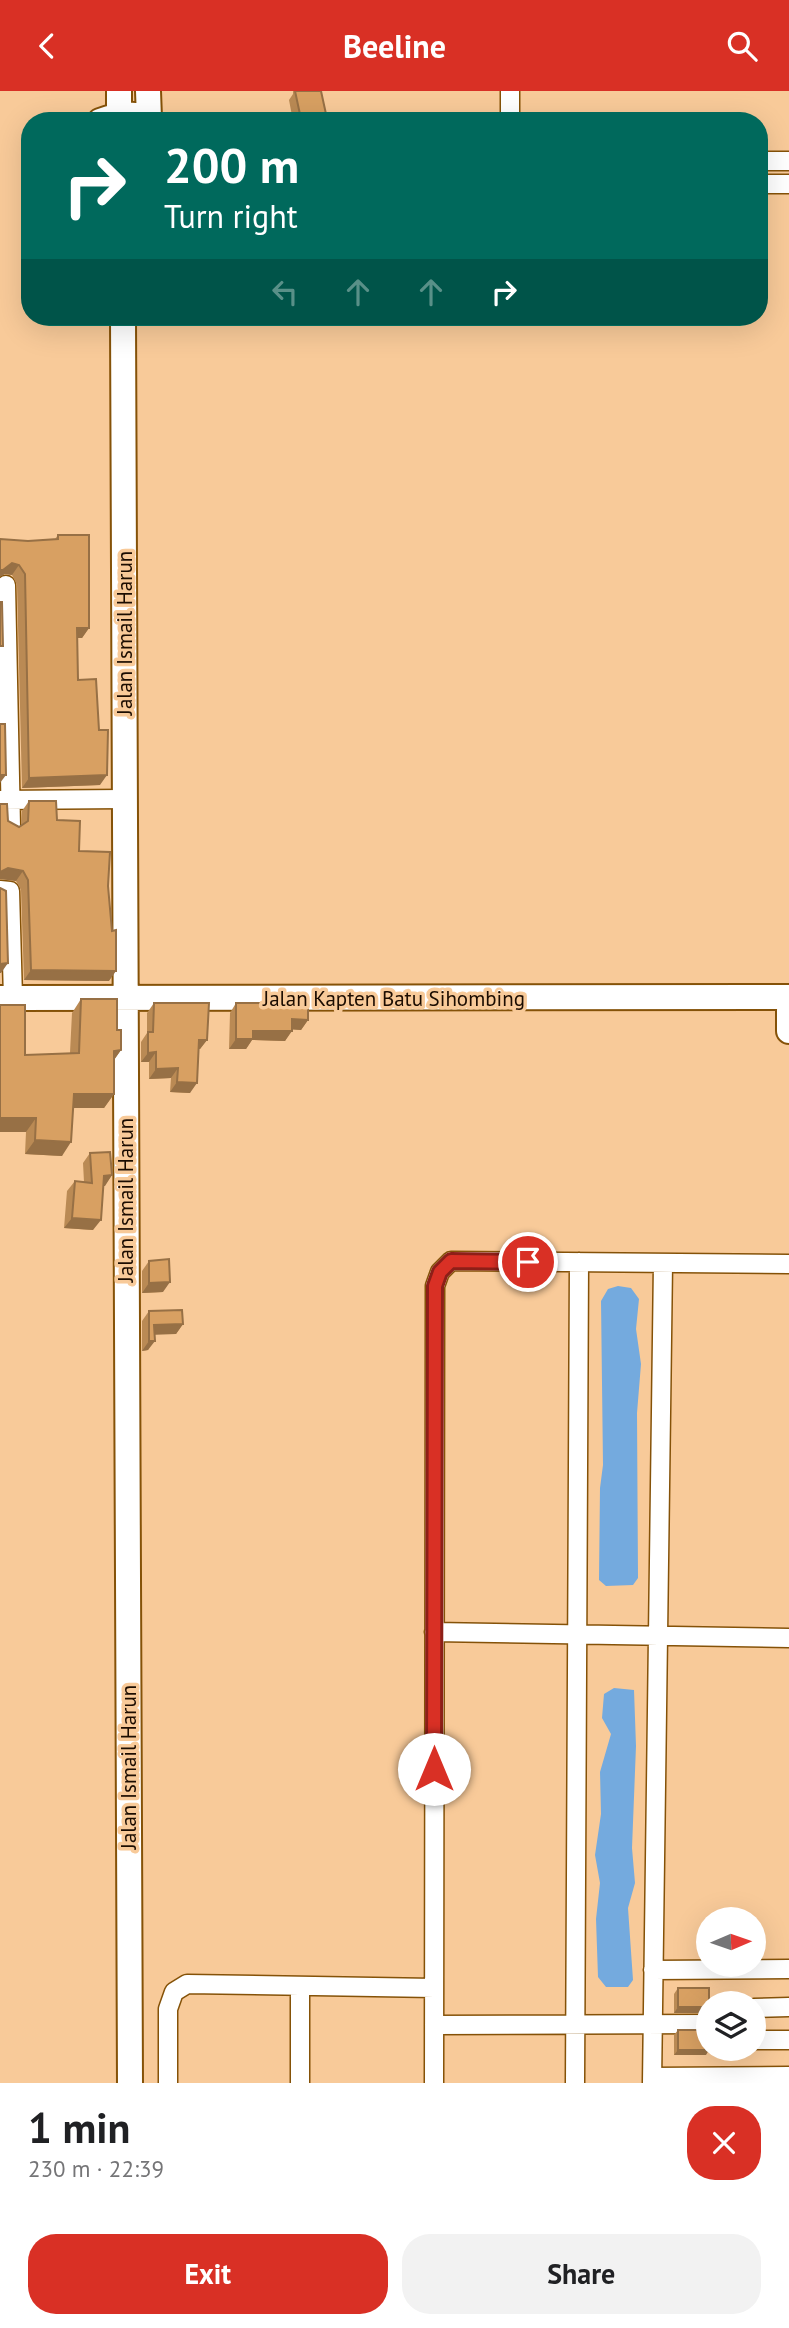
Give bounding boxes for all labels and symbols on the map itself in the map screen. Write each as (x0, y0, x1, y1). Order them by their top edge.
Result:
street label: Jalan Ismail Harun (111, 551, 138, 716)
street label: Jalan Kapten Batu Sihombing (262, 985, 525, 1012)
street label: Jalan Ismail Harun (112, 1118, 139, 1283)
pin (498, 1232, 558, 1292)
street label: Jalan Ismail Harun (115, 1685, 142, 1850)
position arrow (397, 1732, 471, 1806)
north arrow (696, 1907, 766, 1977)

